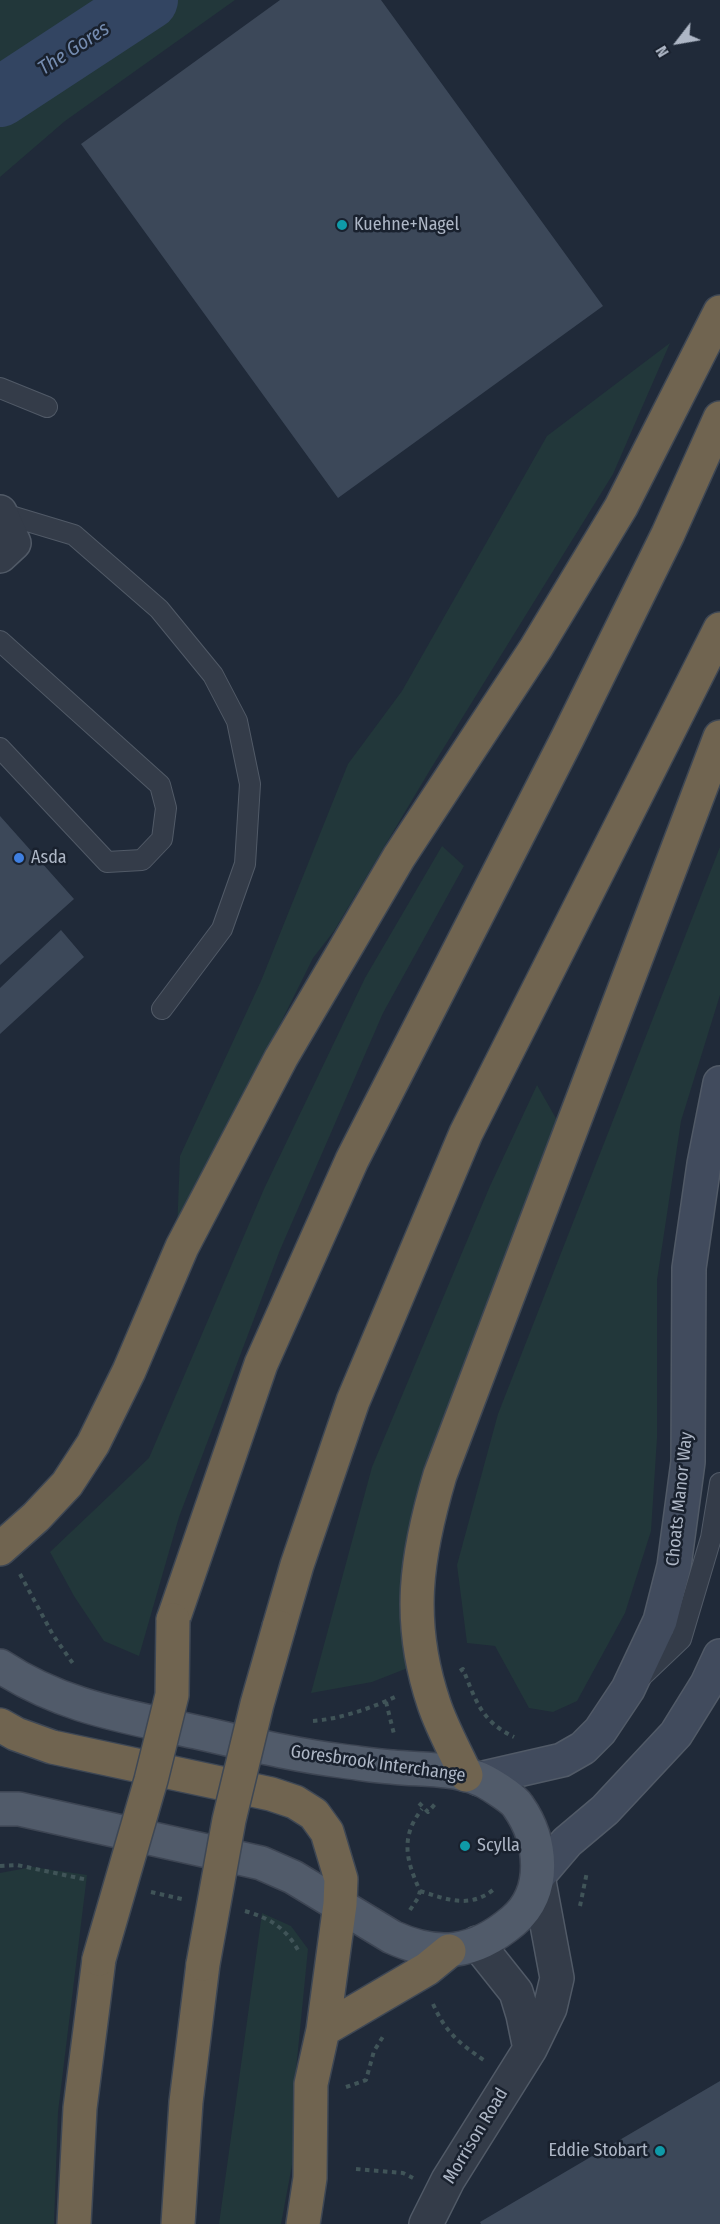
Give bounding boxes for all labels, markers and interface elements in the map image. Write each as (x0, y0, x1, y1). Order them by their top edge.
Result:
north arrow (648, 12, 708, 72)
water label: The Gores (34, 17, 114, 81)
text: N (652, 43, 673, 61)
place label: Kuehne+Nagel (354, 214, 459, 236)
marker: Kuehne+Nagel (335, 218, 349, 232)
place label: Asda (31, 847, 67, 869)
marker: Asda (12, 851, 26, 865)
street label: Choats Manor Way (662, 1431, 698, 1567)
street label: Goresbrook Interchange (289, 1741, 467, 1787)
place label: Scylla (477, 1835, 520, 1857)
marker: Scylla (458, 1839, 472, 1853)
street label: Morrison Road (439, 2084, 513, 2188)
place label: Eddie Stobart (549, 2140, 648, 2162)
marker: Eddie Stobart (653, 2144, 667, 2158)

